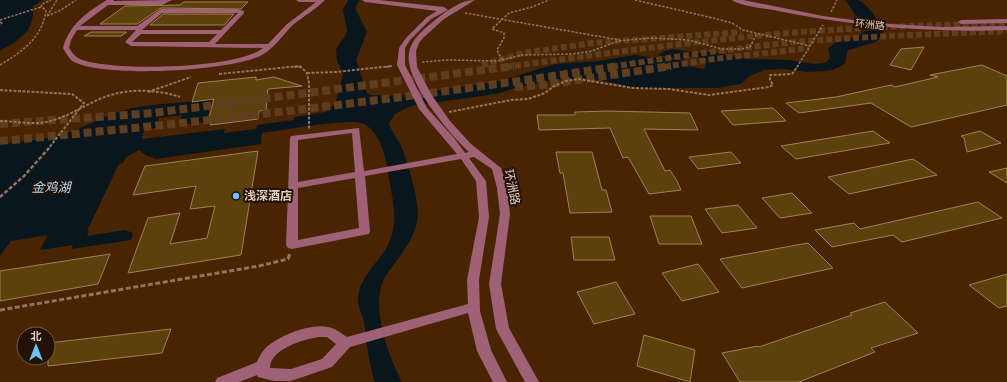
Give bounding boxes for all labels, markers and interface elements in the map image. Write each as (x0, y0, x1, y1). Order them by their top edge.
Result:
street label: 环洲路 (854, 16, 886, 33)
street label: 环洲路 (501, 168, 524, 206)
water label: 金鸡湖 (31, 179, 72, 196)
place label: 浅深酒店 (244, 188, 292, 203)
marker: 浅深酒店 (231, 191, 241, 201)
north arrow (16, 326, 56, 366)
text: 北 (31, 329, 42, 343)

